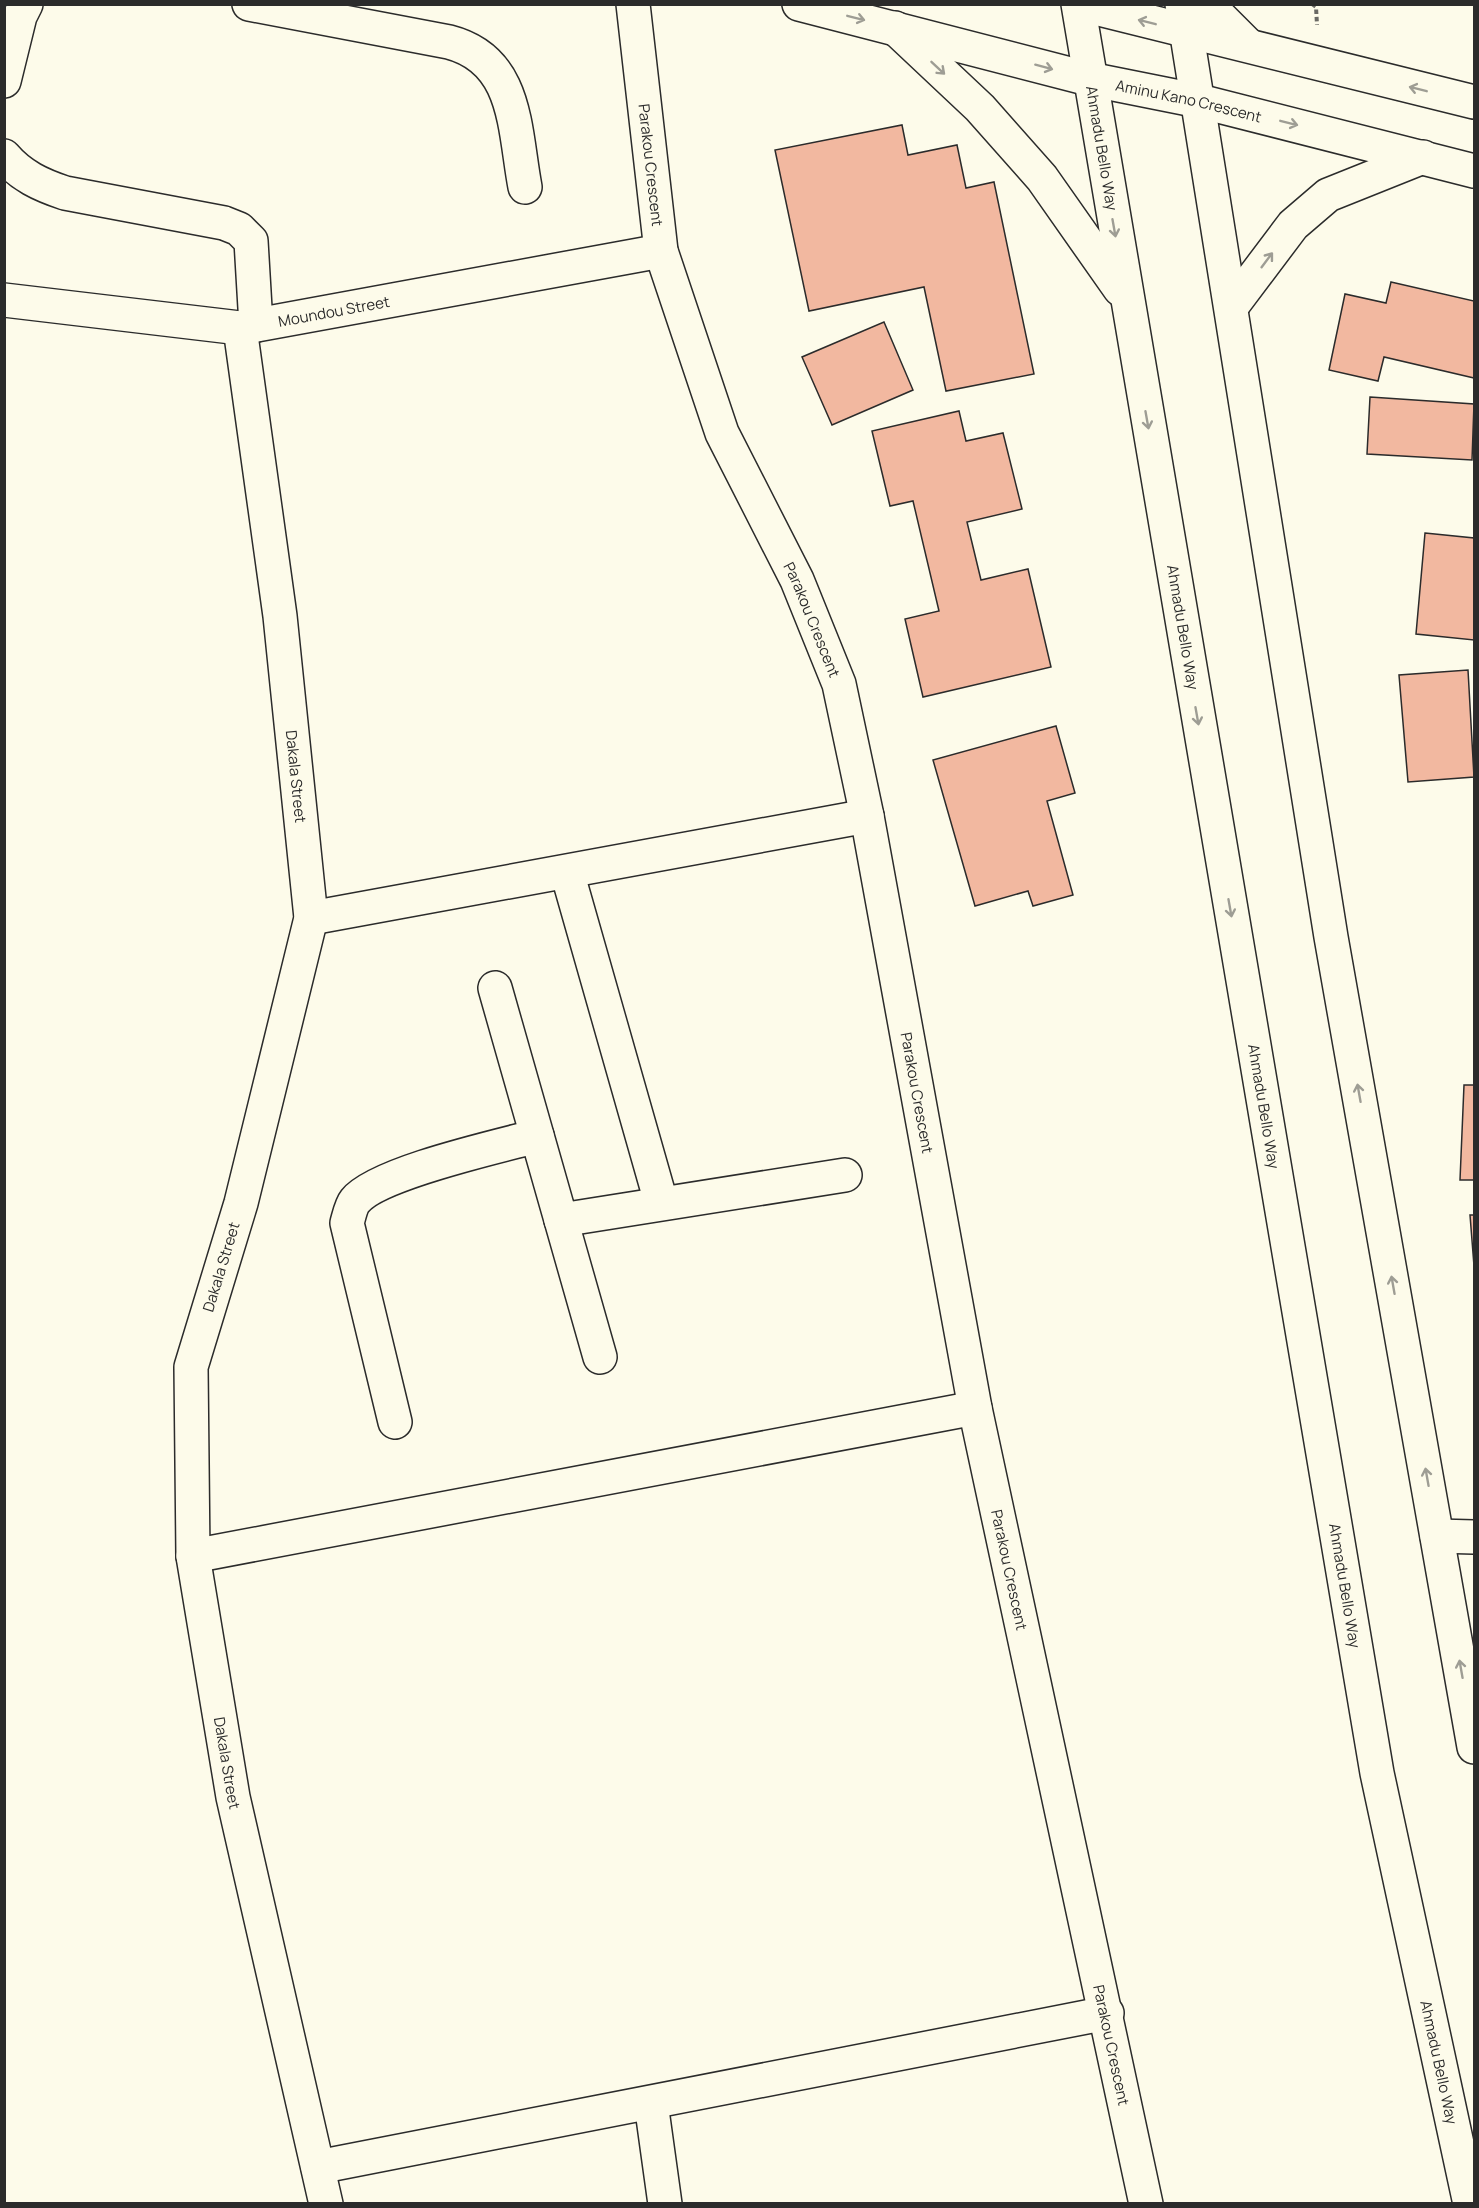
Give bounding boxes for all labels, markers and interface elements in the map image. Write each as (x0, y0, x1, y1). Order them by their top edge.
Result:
one-way arrow (846, 13, 865, 25)
one-way arrow (1138, 15, 1157, 27)
one-way arrow (930, 61, 945, 75)
one-way arrow (1034, 62, 1053, 74)
street label: Aminu Kano Crescent (1114, 74, 1264, 127)
one-way arrow (1408, 82, 1427, 94)
street label: Ahmadu Bello Way (1081, 84, 1123, 212)
street label: Parakou Crescent (634, 103, 669, 227)
one-way arrow (1280, 118, 1299, 130)
one-way arrow (1109, 218, 1120, 237)
one-way arrow (1261, 252, 1274, 268)
street label: Moundou Street (276, 290, 391, 331)
one-way arrow (1141, 410, 1152, 430)
street label: Parakou Crescent (779, 558, 846, 680)
street label: Ahmadu Bello Way (1162, 563, 1204, 691)
one-way arrow (1192, 706, 1203, 725)
street label: Dakala Street (281, 729, 312, 824)
one-way arrow (1225, 898, 1236, 918)
street label: Parakou Crescent (896, 1030, 939, 1155)
street label: Ahmadu Bello Way (1243, 1042, 1285, 1171)
one-way arrow (1353, 1083, 1364, 1103)
street label: Dakala Street (197, 1219, 245, 1315)
one-way arrow (1387, 1275, 1398, 1295)
one-way arrow (1421, 1467, 1432, 1487)
street label: Parakou Crescent (987, 1508, 1033, 1632)
street label: Ahmadu Bello Way (1324, 1522, 1366, 1650)
one-way arrow (1455, 1659, 1466, 1679)
street label: Dakala Street (209, 1715, 246, 1811)
street label: Parakou Crescent (1089, 1983, 1135, 2107)
street label: Ahmadu Bello Way (1416, 1998, 1463, 2126)

